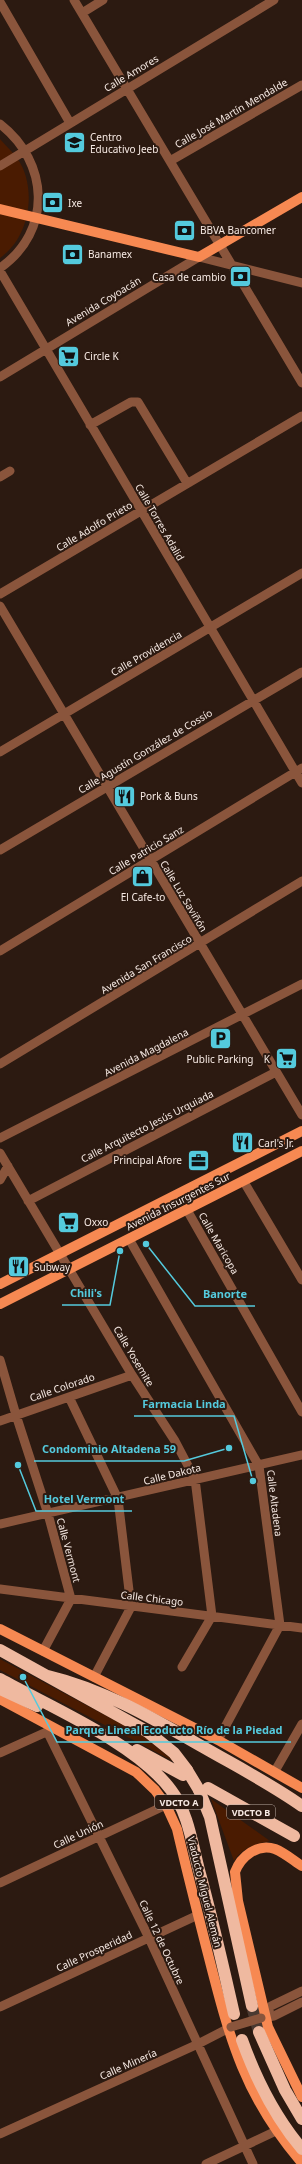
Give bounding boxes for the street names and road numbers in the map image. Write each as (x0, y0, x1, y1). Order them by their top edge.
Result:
street label: Calle Amores (101, 51, 161, 95)
street label: Calle José Martín Mendalde (172, 75, 290, 151)
street label: Avenida Coyoacán (63, 273, 143, 329)
street label: Calle Torres Adalid (132, 481, 188, 563)
street label: Calle Adolfo Prieto (53, 498, 135, 554)
street label: Calle Providencia (108, 627, 184, 679)
street label: Calle Agustín González de Cossío (75, 705, 215, 797)
street label: Calle Patricio Sanz (106, 822, 186, 878)
street label: Calle Luz Saviñón (157, 858, 211, 934)
street label: Avenida San Francisco (98, 931, 194, 997)
street label: Avenida Magdalena (101, 1025, 191, 1079)
street label: Calle Arquitecto Jesús Urquiada (78, 1086, 216, 1166)
street label: Avenida Insurgentes Sur (123, 1169, 233, 1233)
street label: Calle Maricopa (196, 1209, 242, 1277)
street label: Calle Yosemite (110, 1323, 158, 1389)
street label: Calle Colorado (28, 1369, 96, 1405)
street label: Calle Dakota (142, 1460, 202, 1488)
street label: Calle Altadena (264, 1469, 286, 1537)
street label: Calle Vermont (54, 1516, 84, 1584)
street label: Calle Chicago (120, 1587, 184, 1609)
road number: VDCTO A (155, 1795, 203, 1809)
road number: VDCTO B (227, 1805, 275, 1819)
street label: Calle Unión (51, 1816, 105, 1852)
street label: Viaducto Miguel Alemán (184, 1835, 226, 1949)
street label: Calle 12 de Octubre (136, 1897, 188, 1987)
street label: Calle Prosperidad (54, 1927, 134, 1975)
street label: Calle Minería (97, 2045, 159, 2083)

